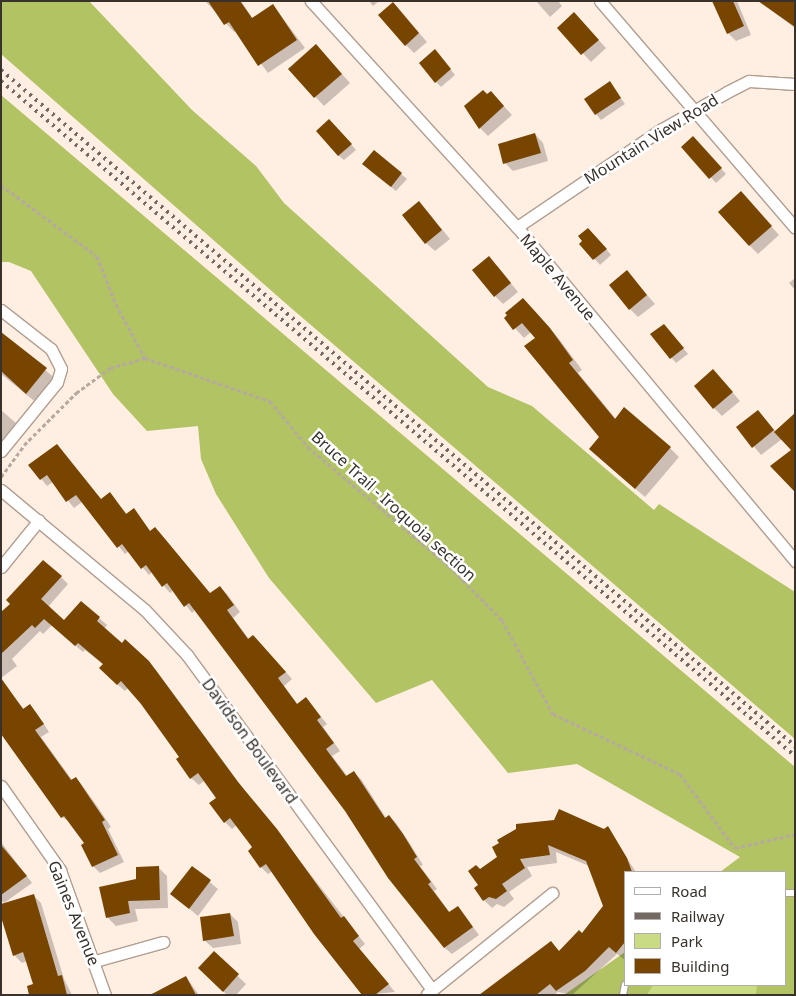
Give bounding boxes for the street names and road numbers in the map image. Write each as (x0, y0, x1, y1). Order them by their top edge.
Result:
street label: Mountain View Road (580, 90, 722, 188)
street label: Maple Avenue (516, 230, 600, 324)
street label: Bruce Trail - Iroquoia section (308, 427, 480, 585)
street label: Davidson Boulevard (198, 675, 302, 807)
street label: Gaines Avenue (44, 858, 104, 968)

